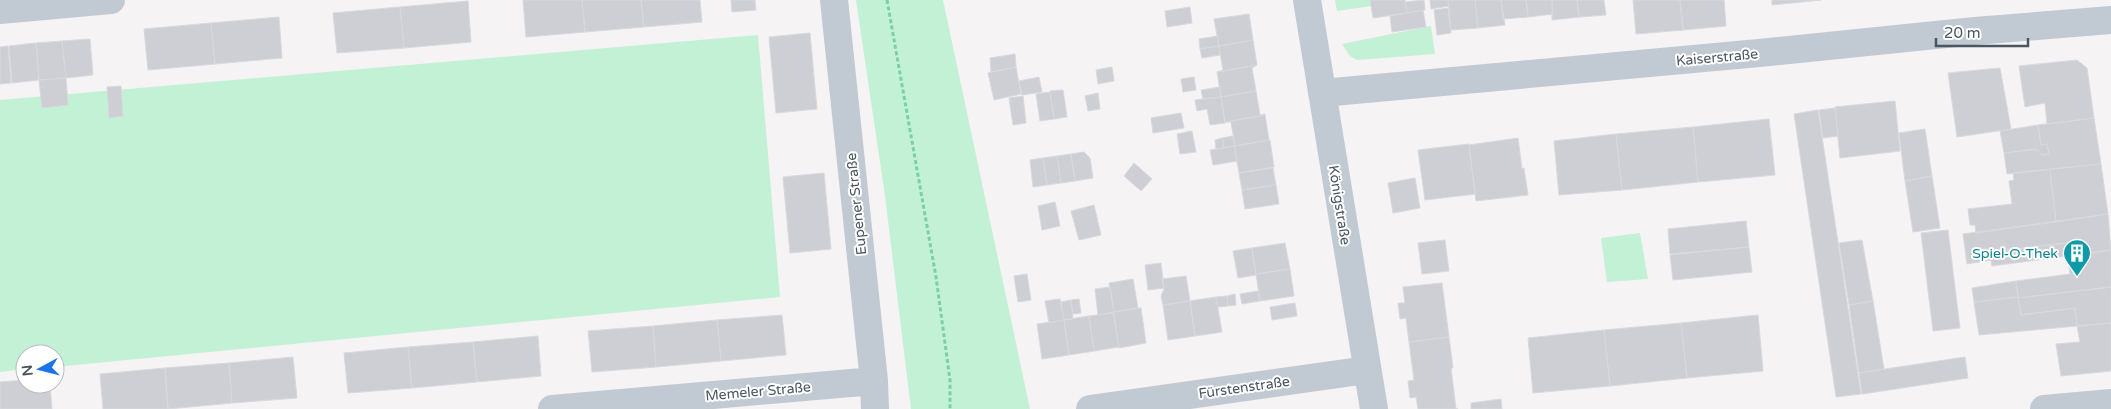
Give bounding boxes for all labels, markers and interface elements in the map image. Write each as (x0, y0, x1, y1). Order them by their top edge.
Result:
scale bar (1936, 15, 2028, 47)
text: 20 m (1944, 24, 1981, 42)
street label: Kaiserstraße (1675, 45, 1759, 70)
street label: Eupener Straße (843, 152, 870, 256)
street label: Königstraße (1325, 164, 1354, 246)
building icon: Spiel-O-Thek (2062, 238, 2092, 277)
place label: Spiel-O-Thek (1972, 245, 2058, 262)
north arrow (15, 344, 65, 394)
text: N (18, 364, 37, 377)
street label: Fürstenstraße (1197, 373, 1291, 402)
street label: Memeler Straße (705, 378, 812, 405)

